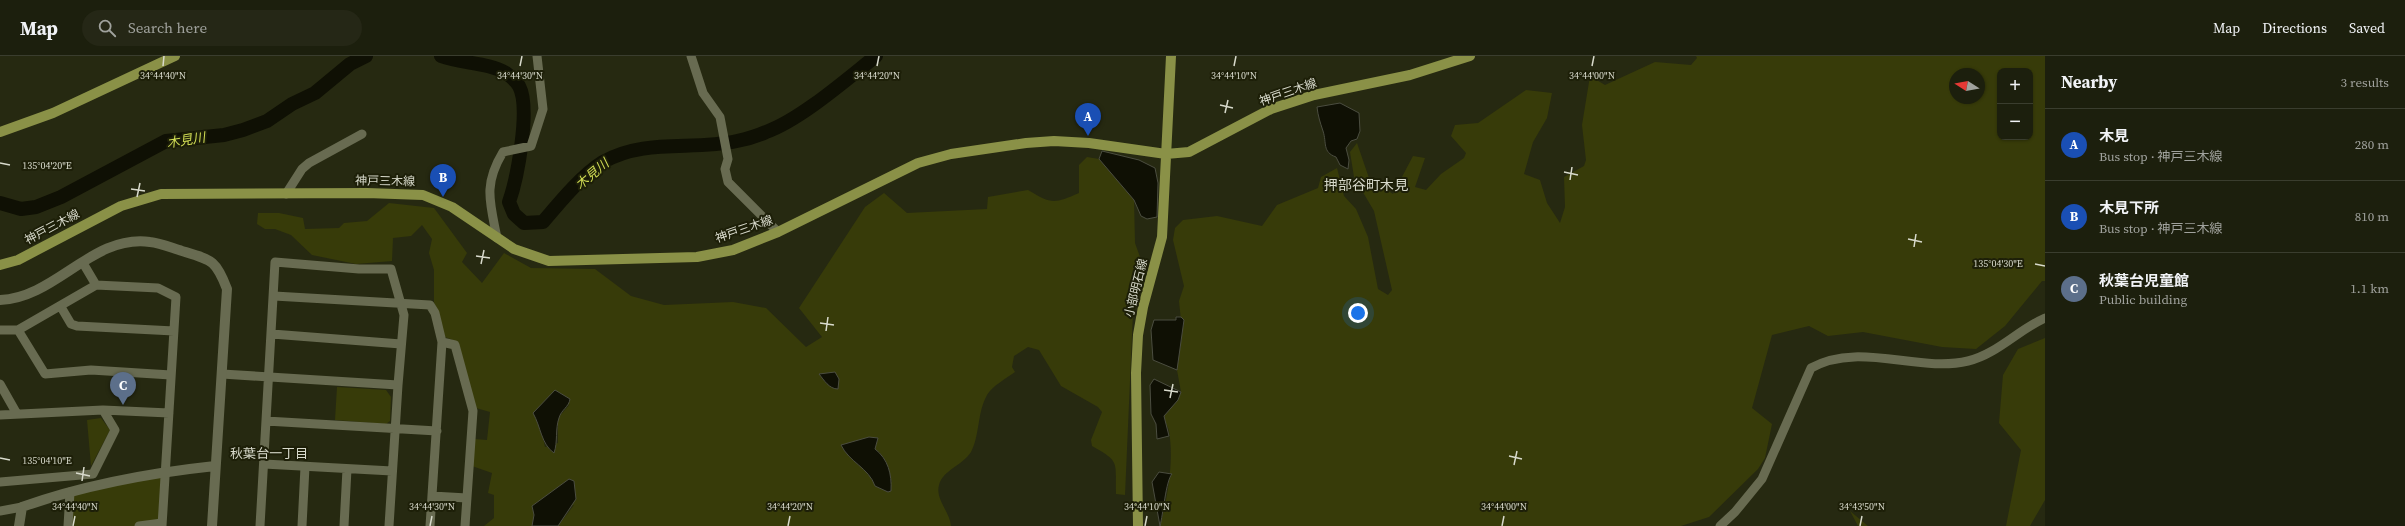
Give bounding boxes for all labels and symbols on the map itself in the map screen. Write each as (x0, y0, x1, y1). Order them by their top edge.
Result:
north arrow (1949, 68, 1985, 104)
text: 34°44'40"N (140, 69, 186, 82)
text: 34°44'30"N (497, 69, 543, 82)
text: 34°44'20"N (854, 69, 900, 82)
text: 34°44'10"N (1211, 69, 1257, 82)
text: 34°44'00"N (1569, 69, 1615, 82)
street label: 神戸三木線 (1257, 75, 1319, 109)
pin: A (1075, 103, 1101, 136)
water label: 木見川 (165, 128, 209, 151)
water label: 木見川 (572, 154, 614, 193)
text: 135°04'20"E (22, 159, 72, 172)
pin: B (430, 164, 456, 197)
street label: 神戸三木線 (355, 172, 415, 190)
district label: 押部谷町木見 (1324, 175, 1408, 195)
street label: 神戸三木線 (22, 206, 82, 248)
street label: 神戸三木線 (713, 212, 775, 246)
street label: 小部明石線 (1121, 257, 1151, 319)
text: 135°04'30"E (1973, 257, 2023, 270)
your location (1348, 303, 1368, 323)
pin: C (110, 372, 136, 405)
district label: 秋葉台一丁目 (230, 445, 308, 462)
text: 135°04'10"E (22, 454, 72, 467)
text: 34°44'40"N (52, 500, 98, 513)
text: 34°44'30"N (409, 500, 455, 513)
text: 34°44'20"N (767, 500, 813, 513)
text: 34°44'10"N (1124, 500, 1170, 513)
text: 34°44'00"N (1481, 500, 1527, 513)
text: 34°43'50"N (1839, 500, 1885, 513)

